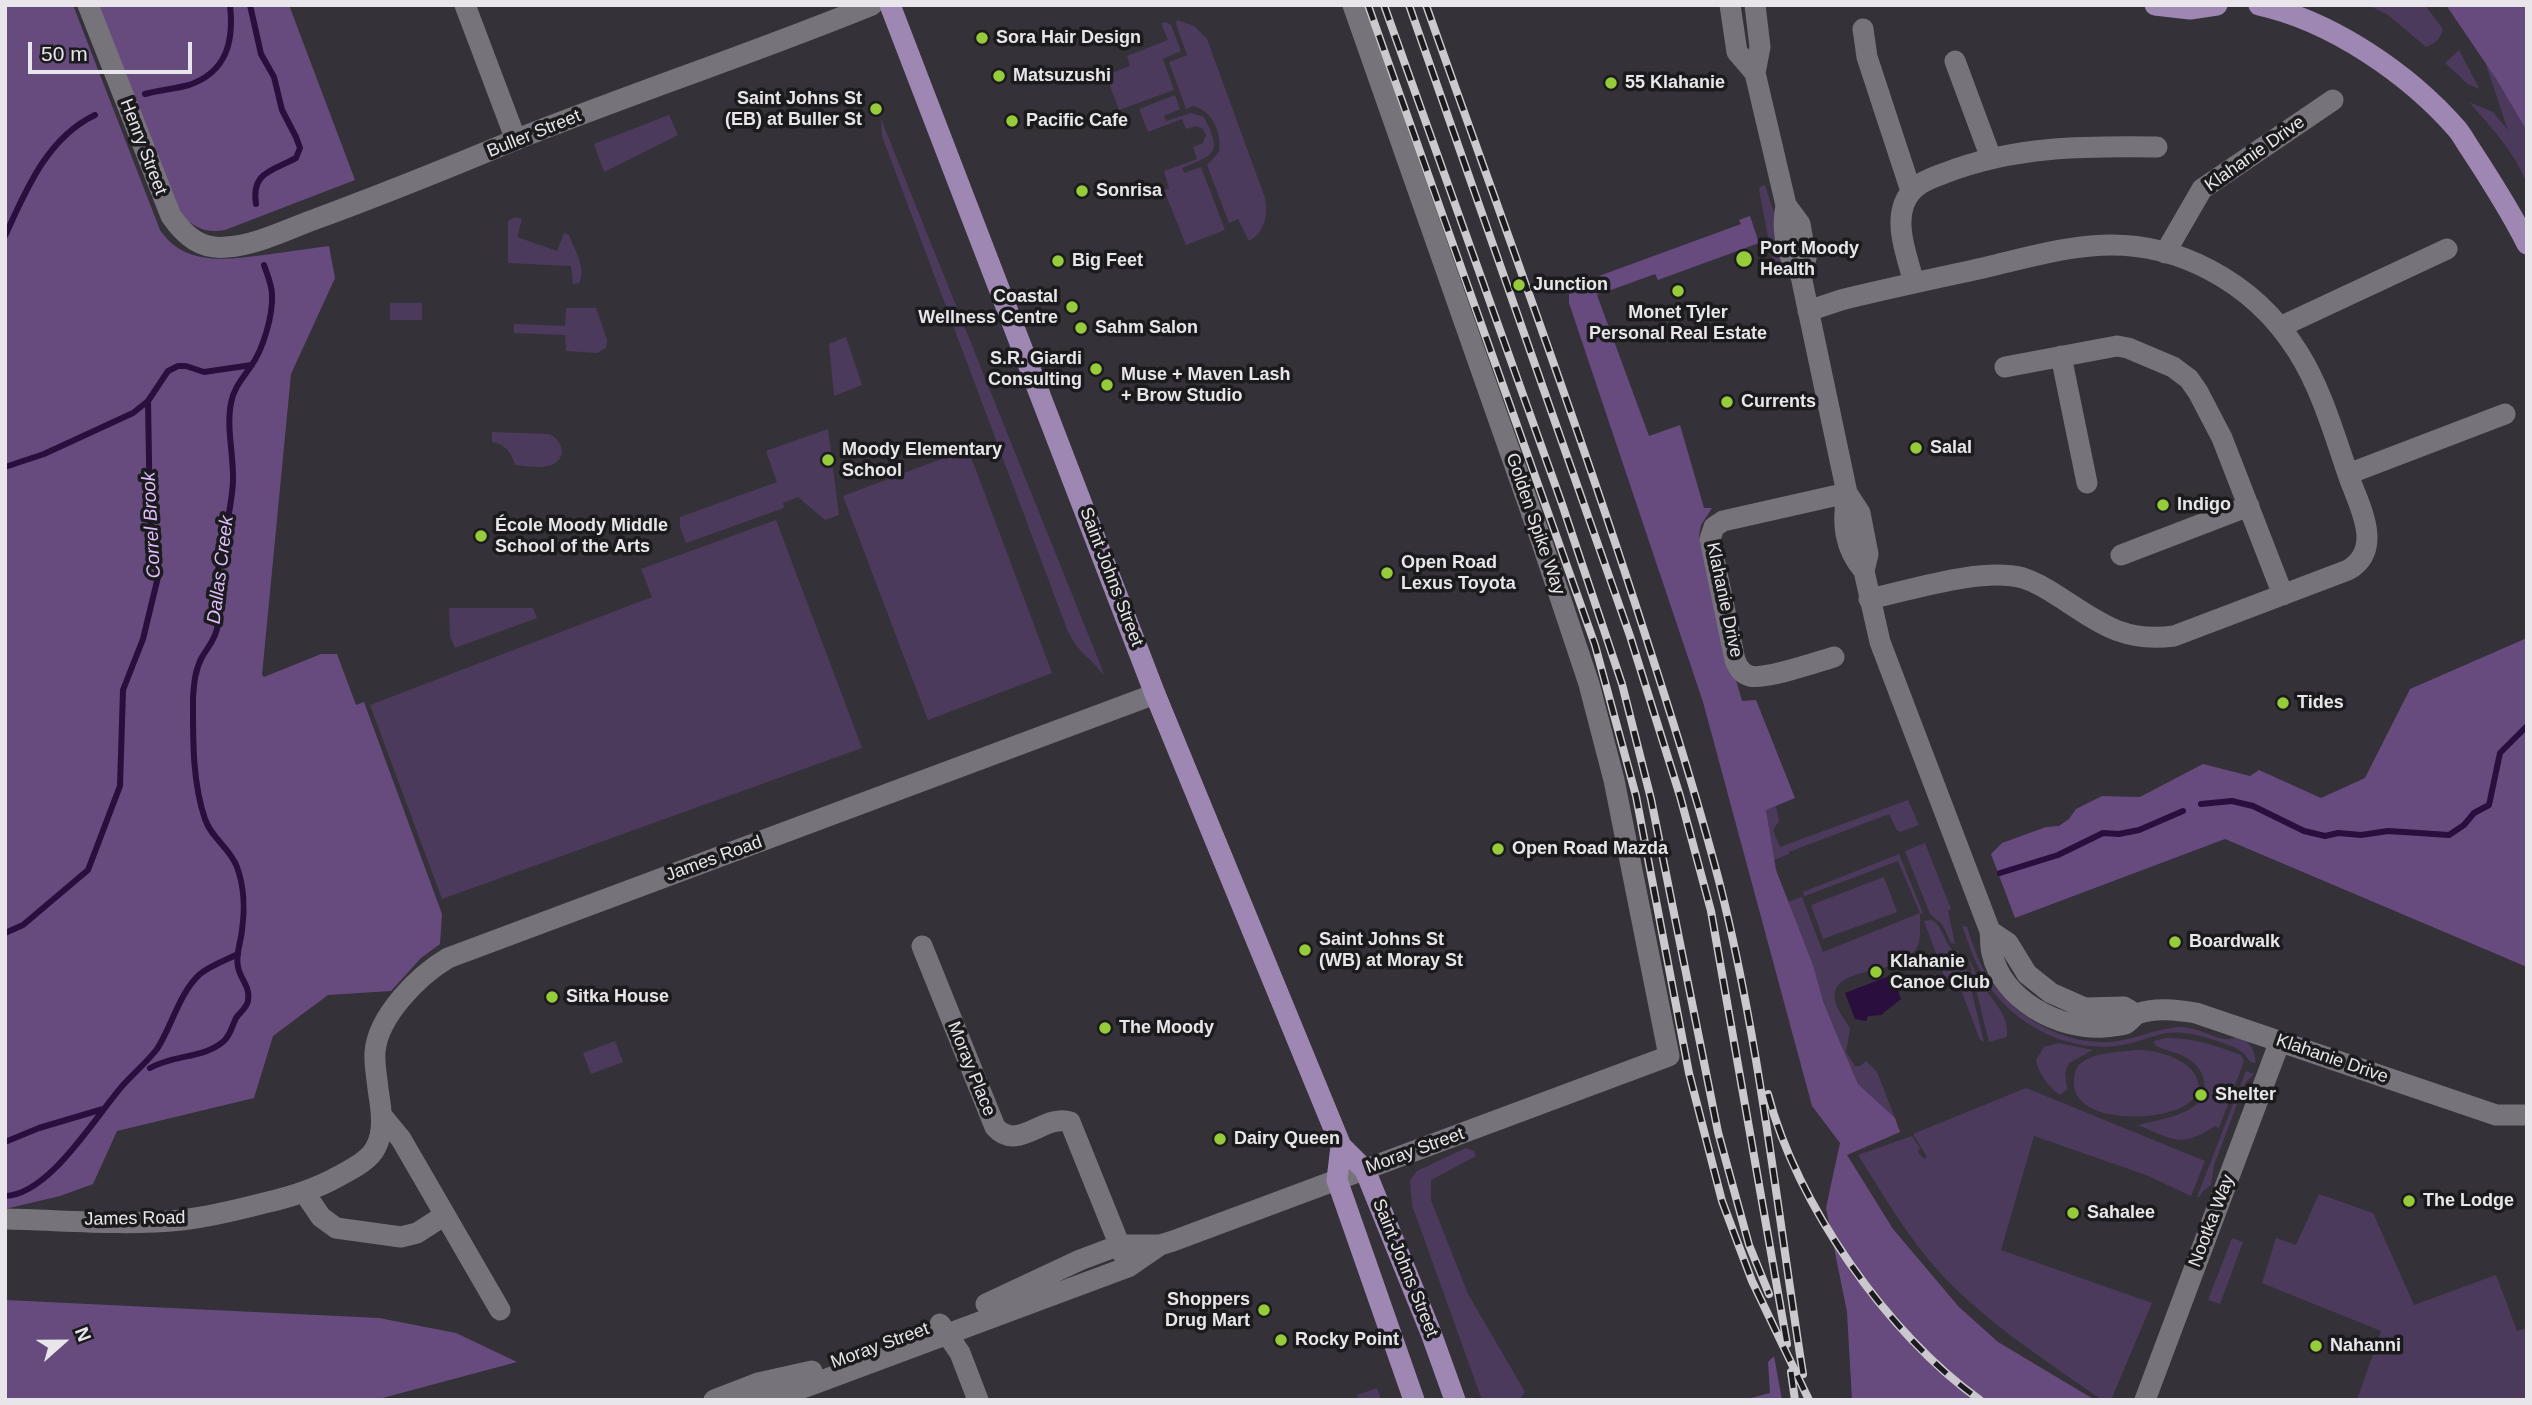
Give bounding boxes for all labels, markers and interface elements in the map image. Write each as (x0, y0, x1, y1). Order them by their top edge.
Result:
place label: Sora Hair Design (996, 27, 1141, 49)
scale bar (32, 28, 196, 72)
marker: Sora Hair Design (974, 30, 990, 46)
text: 50 m (41, 42, 88, 65)
place label: Matsuzushi (1013, 65, 1111, 87)
marker: Matsuzushi (991, 68, 1007, 84)
place label: 55 Klahanie (1625, 72, 1725, 94)
marker: 55 Klahanie (1603, 75, 1619, 91)
place label: Saint Johns St (EB) at Buller St (725, 88, 862, 130)
street label: Henry Street (115, 96, 171, 198)
marker: Saint Johns St (EB) at Buller St (868, 101, 884, 117)
street label: Buller Street (484, 105, 584, 163)
place label: Pacific Cafe (1026, 110, 1128, 132)
street label: Klahanie Drive (2201, 112, 2309, 196)
marker: Pacific Cafe (1004, 113, 1020, 129)
place label: Sonrisa (1096, 180, 1162, 202)
marker: Sonrisa (1074, 183, 1090, 199)
place label: Port Moody Health (1760, 238, 1859, 280)
marker: Port Moody Health (1734, 249, 1754, 269)
place label: Big Feet (1072, 250, 1143, 272)
marker: Big Feet (1050, 253, 1066, 269)
place label: Junction (1533, 274, 1608, 296)
marker: Junction (1511, 277, 1527, 293)
marker: Monet Tyler Personal Real Estate (1670, 283, 1686, 299)
place label: Coastal Wellness Centre (918, 286, 1058, 328)
marker: Coastal Wellness Centre (1064, 299, 1080, 315)
place label: Monet Tyler Personal Real Estate (1589, 302, 1767, 344)
place label: Sahm Salon (1095, 317, 1198, 339)
marker: Sahm Salon (1073, 320, 1089, 336)
place label: S.R. Giardi Consulting (988, 348, 1082, 390)
marker: S.R. Giardi Consulting (1088, 361, 1104, 377)
place label: Muse + Maven Lash + Brow Studio (1121, 364, 1291, 406)
marker: Muse + Maven Lash + Brow Studio (1099, 377, 1115, 393)
place label: Currents (1741, 391, 1816, 413)
marker: Currents (1719, 394, 1735, 410)
place label: Salal (1930, 437, 1972, 459)
place label: Moody Elementary School (842, 439, 1002, 482)
marker: Salal (1908, 440, 1924, 456)
street label: Golden Spike Way (1501, 450, 1569, 598)
marker: Moody Elementary School (820, 452, 836, 468)
water label: Correl Brook (138, 471, 166, 579)
place label: Indigo (2177, 494, 2231, 516)
marker: Indigo (2155, 497, 2171, 513)
street label: Saint Johns Street (1075, 504, 1147, 650)
water label: Dallas Creek (203, 515, 239, 625)
place label: École Moody Middle School of the Arts (495, 515, 668, 558)
marker: École Moody Middle School of the Arts (473, 528, 489, 544)
street label: Klahanie Drive (1701, 541, 1747, 659)
place label: Open Road Lexus Toyota (1401, 552, 1516, 594)
marker: Open Road Lexus Toyota (1379, 565, 1395, 581)
place label: Tides (2297, 692, 2344, 714)
marker: Tides (2275, 695, 2291, 711)
street label: James Road (663, 832, 765, 886)
place label: Open Road Mazda (1512, 838, 1668, 860)
marker: Open Road Mazda (1490, 841, 1506, 857)
place label: Saint Johns St (WB) at Moray St (1319, 929, 1463, 972)
place label: Boardwalk (2189, 931, 2280, 953)
marker: Boardwalk (2167, 934, 2183, 950)
marker: Saint Johns St (WB) at Moray St (1297, 942, 1313, 958)
place label: Klahanie Canoe Club (1890, 951, 1990, 993)
marker: Klahanie Canoe Club (1868, 964, 1884, 980)
place label: Sitka House (566, 986, 669, 1008)
marker: Sitka House (544, 989, 560, 1005)
place label: The Moody (1119, 1017, 1214, 1039)
street label: Moray Place (942, 1019, 1000, 1119)
marker: The Moody (1097, 1020, 1113, 1036)
street label: Klahanie Drive (2273, 1030, 2391, 1088)
place label: Shelter (2215, 1084, 2276, 1106)
marker: Shelter (2193, 1087, 2209, 1103)
street label: Moray Street (1363, 1123, 1467, 1179)
place label: Dairy Queen (1234, 1128, 1340, 1150)
marker: Dairy Queen (1212, 1131, 1228, 1147)
street label: Nootka Way (2184, 1172, 2240, 1270)
place label: The Lodge (2423, 1190, 2514, 1212)
marker: The Lodge (2401, 1193, 2417, 1209)
street label: Saint Johns Street (1367, 1196, 1443, 1340)
place label: Sahalee (2087, 1202, 2155, 1224)
marker: Sahalee (2065, 1205, 2081, 1221)
street label: James Road (84, 1207, 186, 1231)
place label: Shoppers Drug Mart (1165, 1289, 1250, 1332)
marker: Shoppers Drug Mart (1256, 1302, 1272, 1318)
north arrow (28, 1307, 98, 1377)
street label: Moray Street (828, 1318, 932, 1374)
text: N (71, 1324, 95, 1344)
place label: Rocky Point (1295, 1329, 1399, 1351)
marker: Rocky Point (1273, 1332, 1289, 1348)
place label: Nahanni (2330, 1335, 2401, 1357)
marker: Nahanni (2308, 1338, 2324, 1354)

